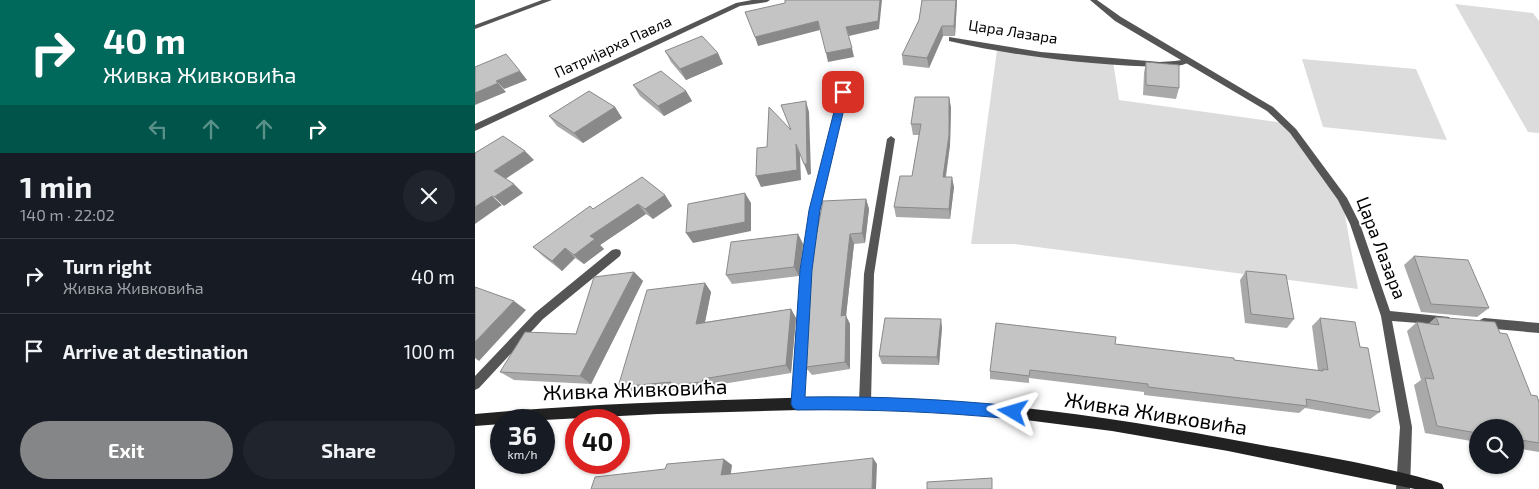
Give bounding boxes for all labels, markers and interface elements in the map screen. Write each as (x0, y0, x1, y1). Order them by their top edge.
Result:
street label: Патријарха Павла (551, 11, 674, 82)
street label: Цара Лазара (967, 15, 1059, 47)
text: 40 m (103, 19, 186, 61)
icon: right (20, 20, 85, 85)
text: Живка Живковића (103, 61, 296, 87)
pin (822, 71, 864, 113)
icon: arrive (829, 78, 857, 106)
icon: left (144, 115, 172, 143)
icon: ahead (197, 115, 225, 143)
icon: ahead (250, 115, 278, 143)
icon: right (303, 115, 331, 143)
text: 1 min (20, 168, 92, 204)
button: close (403, 170, 455, 222)
street label: Цара Лазара (1352, 193, 1412, 302)
text: 140 m · 22:02 (20, 205, 115, 224)
text: Turn right (63, 255, 151, 278)
icon: right (20, 262, 48, 290)
text: 40 m (411, 265, 455, 288)
text: Живка Живковића (63, 278, 204, 297)
icon: arrive (20, 337, 48, 365)
text: Arrive at destination (63, 340, 248, 363)
text: 100 m (404, 340, 455, 363)
street label: Живка Живковића (542, 373, 728, 404)
position arrow (986, 385, 1038, 437)
street label: Живка Живковића (1063, 386, 1249, 439)
speed limit sign: 40 (565, 409, 630, 474)
map controls (1469, 419, 1524, 474)
button: search (1469, 419, 1524, 474)
text: 36 (508, 420, 537, 450)
button: Exit (20, 421, 233, 479)
button: Share (243, 421, 455, 479)
text: km/h (508, 447, 537, 461)

